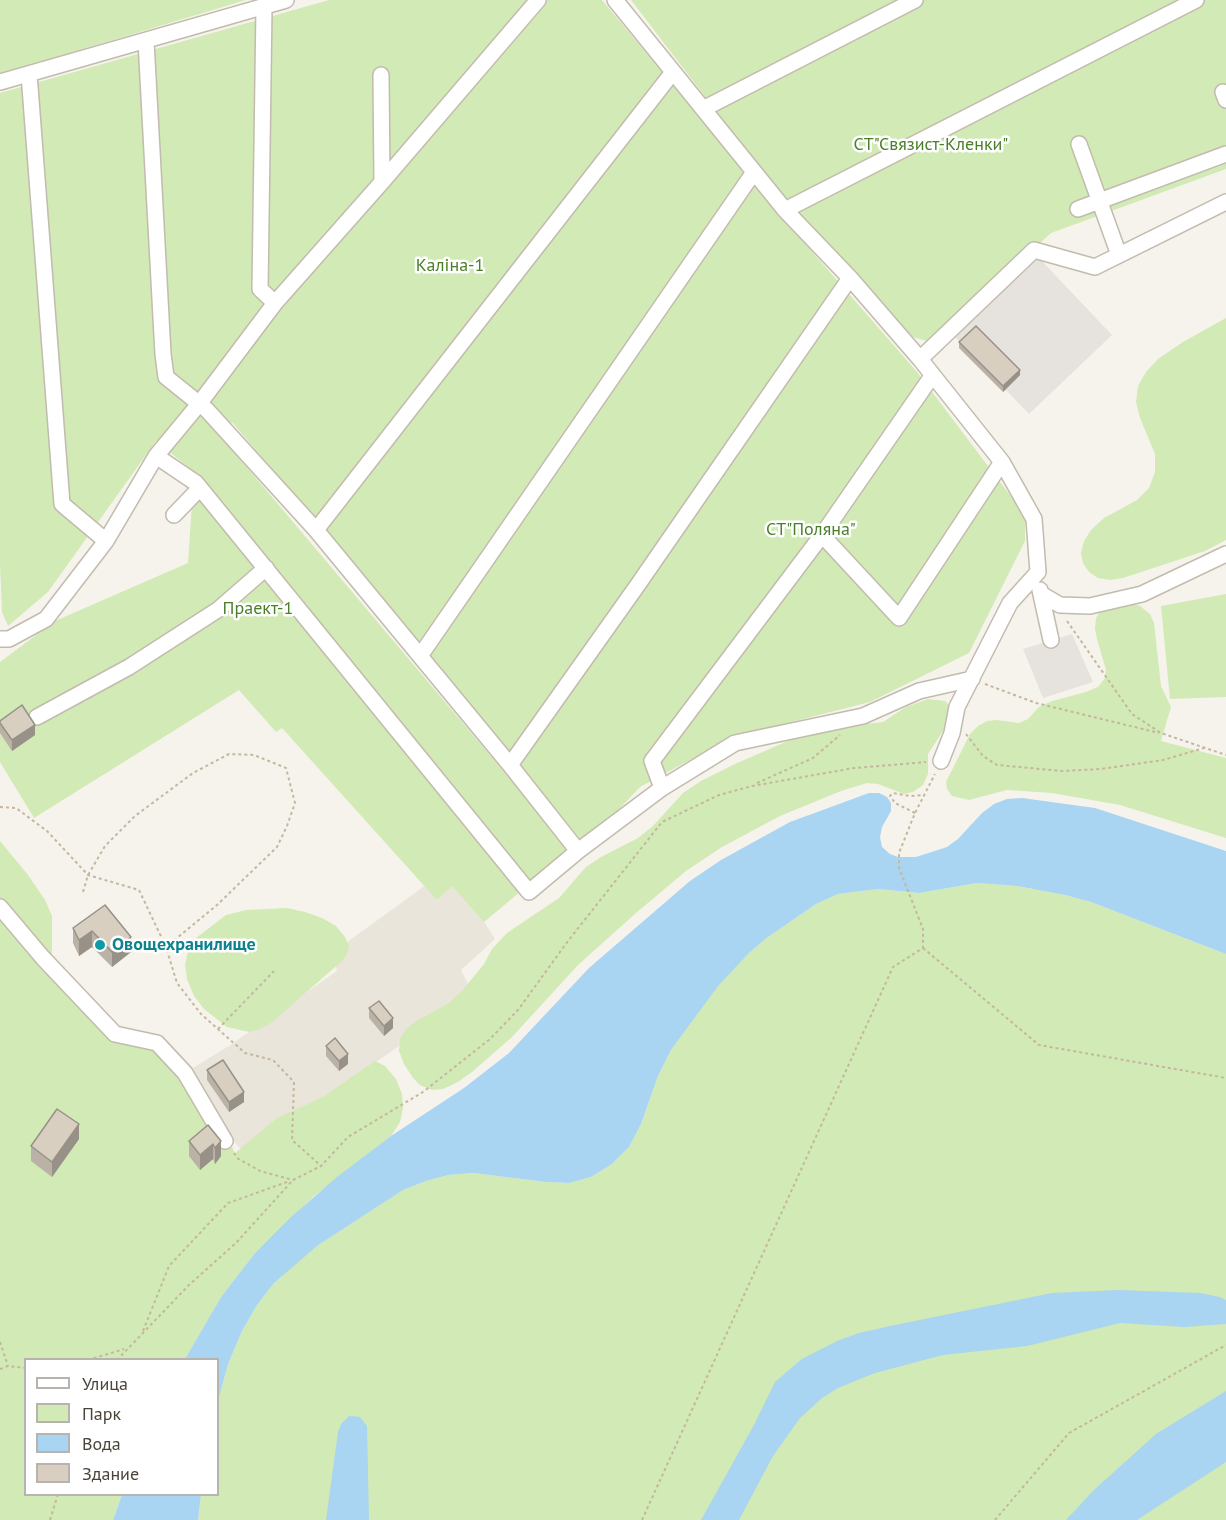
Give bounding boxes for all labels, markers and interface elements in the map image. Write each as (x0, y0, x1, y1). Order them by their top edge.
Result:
park label: СТ"Связист-Кленки" (854, 134, 1008, 156)
park label: Каліна-1 (416, 255, 484, 277)
park label: СТ"Поляна" (766, 519, 856, 541)
park label: Праект-1 (223, 598, 293, 620)
place label: Овощехранилище (112, 934, 256, 956)
marker: Овощехранилище (93, 938, 107, 952)
legend (24, 1358, 219, 1496)
text: Улица (82, 1372, 128, 1395)
text: Парк (82, 1402, 121, 1425)
text: Вода (82, 1432, 121, 1455)
text: Здание (82, 1462, 139, 1485)

